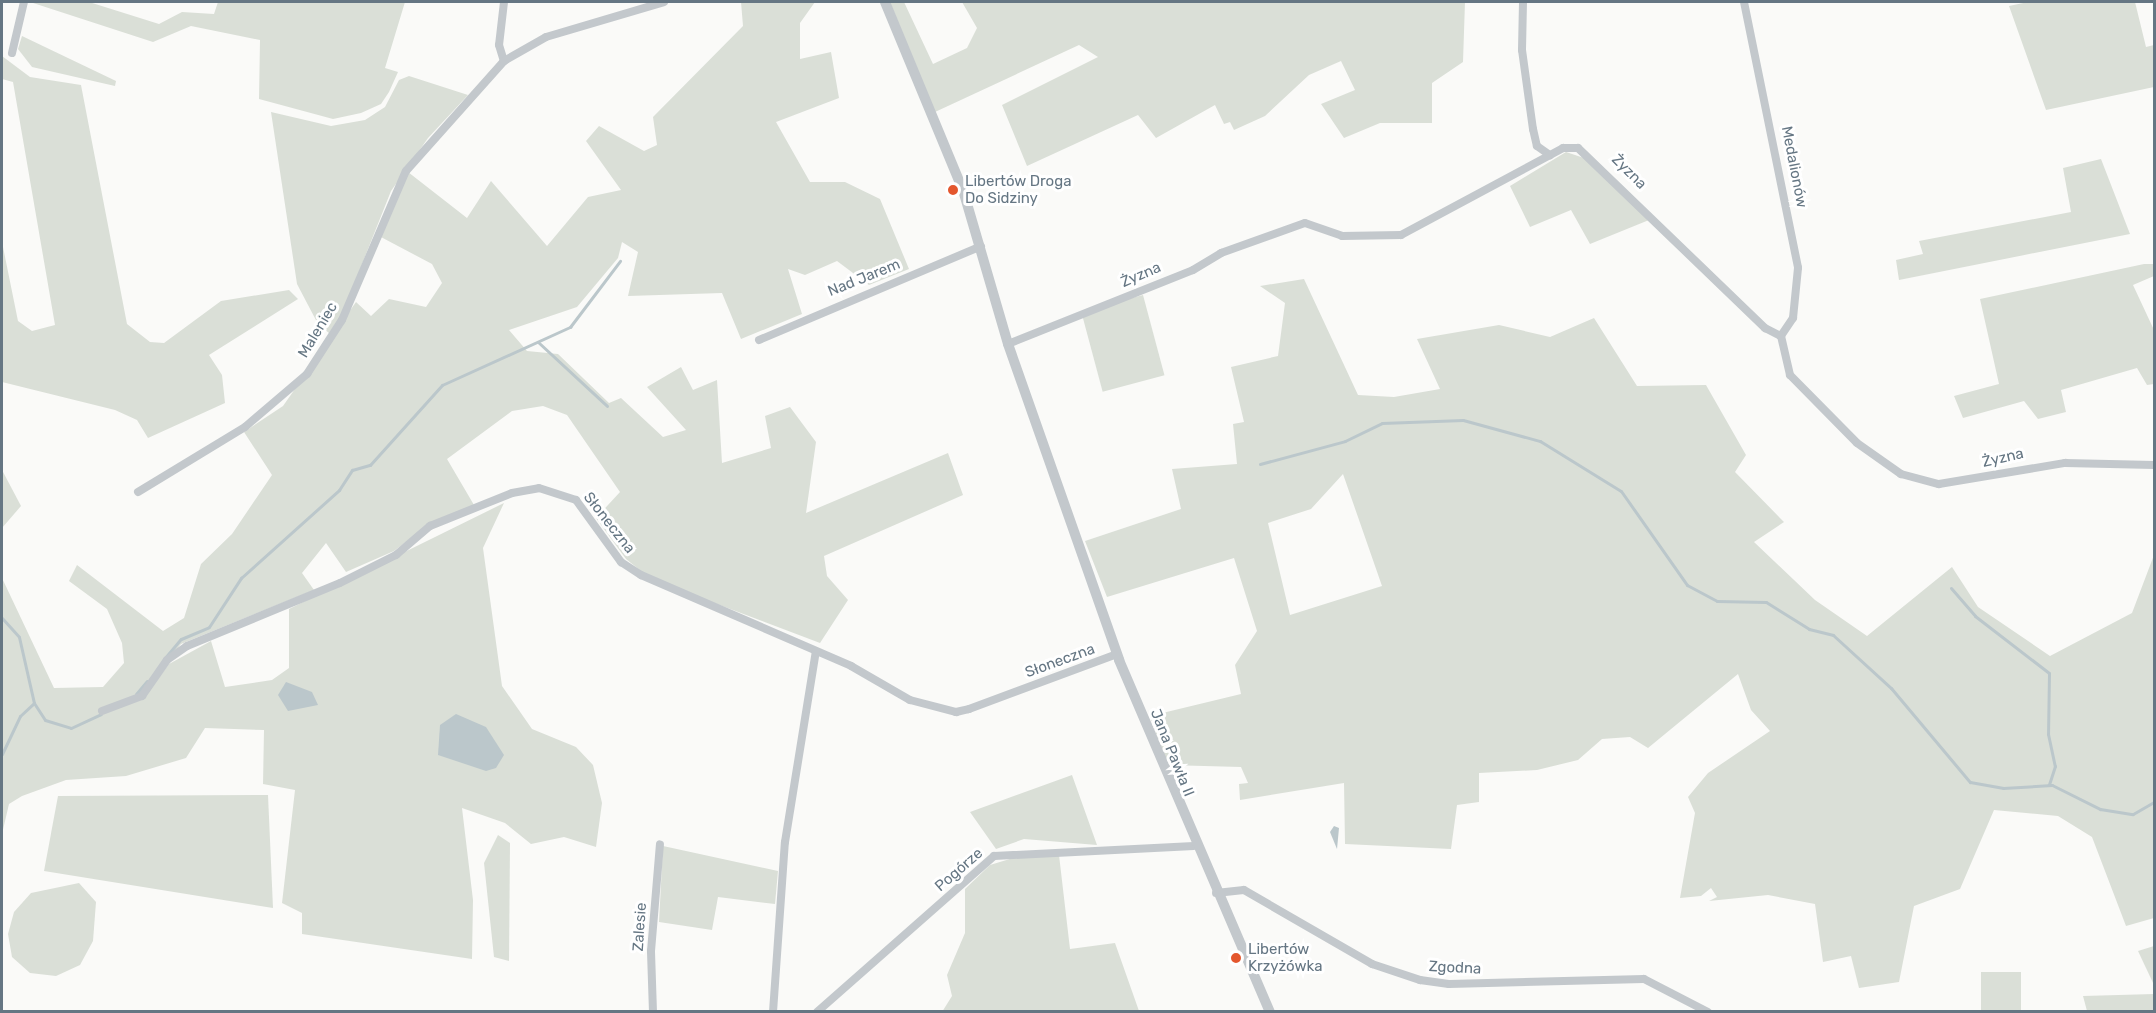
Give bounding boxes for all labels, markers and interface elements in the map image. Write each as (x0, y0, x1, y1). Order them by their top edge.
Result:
street label: Medalionów (1777, 125, 1811, 209)
street label: Żyzna (1608, 151, 1650, 193)
place label: Libertów Droga Do Sidziny (965, 172, 1072, 207)
marker: Libertów Droga Do Sidziny (946, 183, 960, 197)
street label: Nad Jarem (825, 255, 903, 301)
street label: Żyzna (1118, 259, 1164, 291)
street label: Maleniec (294, 299, 342, 361)
street label: Żyzna (1981, 445, 2025, 471)
street label: Słoneczna (579, 489, 639, 557)
street label: Słoneczna (1023, 640, 1097, 682)
street label: Jana Pawła II (1146, 707, 1198, 799)
street label: Pogórze (931, 844, 987, 896)
street label: Zalesie (629, 902, 651, 952)
place label: Libertów Krzyżówka (1248, 940, 1322, 975)
marker: Libertów Krzyżówka (1229, 951, 1243, 965)
street label: Zgodna (1428, 958, 1482, 978)

